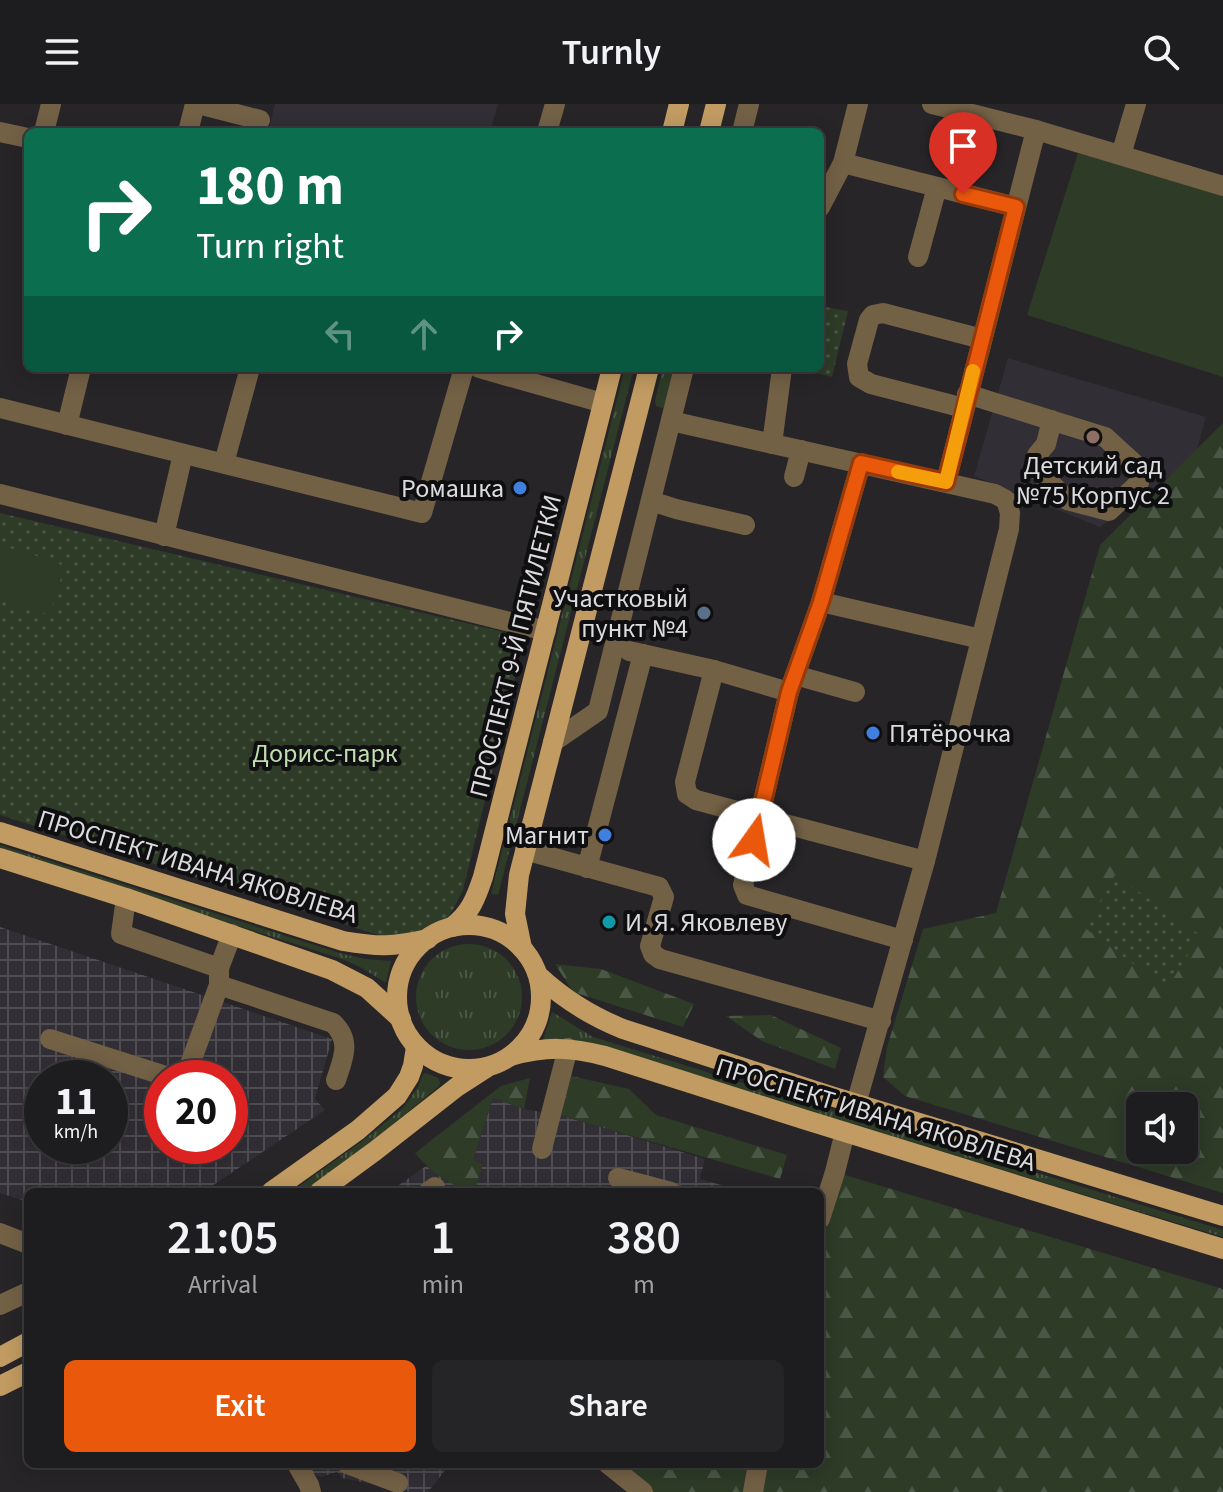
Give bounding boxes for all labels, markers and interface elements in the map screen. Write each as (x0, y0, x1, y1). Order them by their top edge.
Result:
text: Turnly (562, 27, 661, 78)
icon: menu (40, 30, 84, 74)
icon: search (1139, 30, 1183, 74)
pin (929, 112, 997, 194)
icon: arrive (941, 124, 985, 168)
text: 180 m (196, 147, 344, 226)
icon: right (64, 160, 168, 264)
text: Turn right (196, 221, 344, 272)
icon: left (318, 312, 362, 356)
icon: ahead (402, 312, 446, 356)
icon: right (486, 312, 530, 356)
marker: Детский сад №75 Корпус 2 (1084, 428, 1102, 446)
place label: Детский сад №75 Корпус 2 (1016, 447, 1170, 514)
place label: Ромашка (401, 470, 504, 507)
marker: Ромашка (511, 479, 529, 497)
street label: ПРОСПЕКТ 9-Й ПЯТИЛЕТКИ (460, 491, 571, 801)
place label: Участковый пункт №4 (553, 580, 688, 647)
marker: Участковый пункт №4 (695, 604, 713, 622)
place label: Пятёрочка (889, 715, 1011, 752)
marker: Пятёрочка (864, 724, 882, 742)
park label: Дорисс-парк (252, 735, 398, 772)
position arrow (712, 798, 796, 882)
street label: ПРОСПЕКТ ИВАНА ЯКОВЛЕВА (33, 800, 363, 933)
place label: Магнит (505, 817, 589, 854)
marker: Магнит (596, 826, 614, 844)
place label: И. Я. Яковлеву (625, 904, 787, 941)
marker: И. Я. Яковлеву (600, 913, 618, 931)
street label: ПРОСПЕКТ ИВАНА ЯКОВЛЕВА (711, 1048, 1041, 1181)
speed limit sign: 20 (144, 1060, 248, 1164)
text: 11 (55, 1073, 97, 1130)
map controls (1126, 1092, 1198, 1164)
button: sound (1126, 1092, 1198, 1164)
text: km/h (54, 1118, 98, 1146)
text: 21:05 (167, 1204, 279, 1272)
text: 1 (431, 1204, 455, 1272)
text: 380 (607, 1204, 681, 1272)
text: Arrival (188, 1266, 258, 1303)
text: min (422, 1266, 464, 1303)
text: m (633, 1266, 655, 1303)
button: Exit (64, 1360, 416, 1452)
button: Share (432, 1360, 784, 1452)

